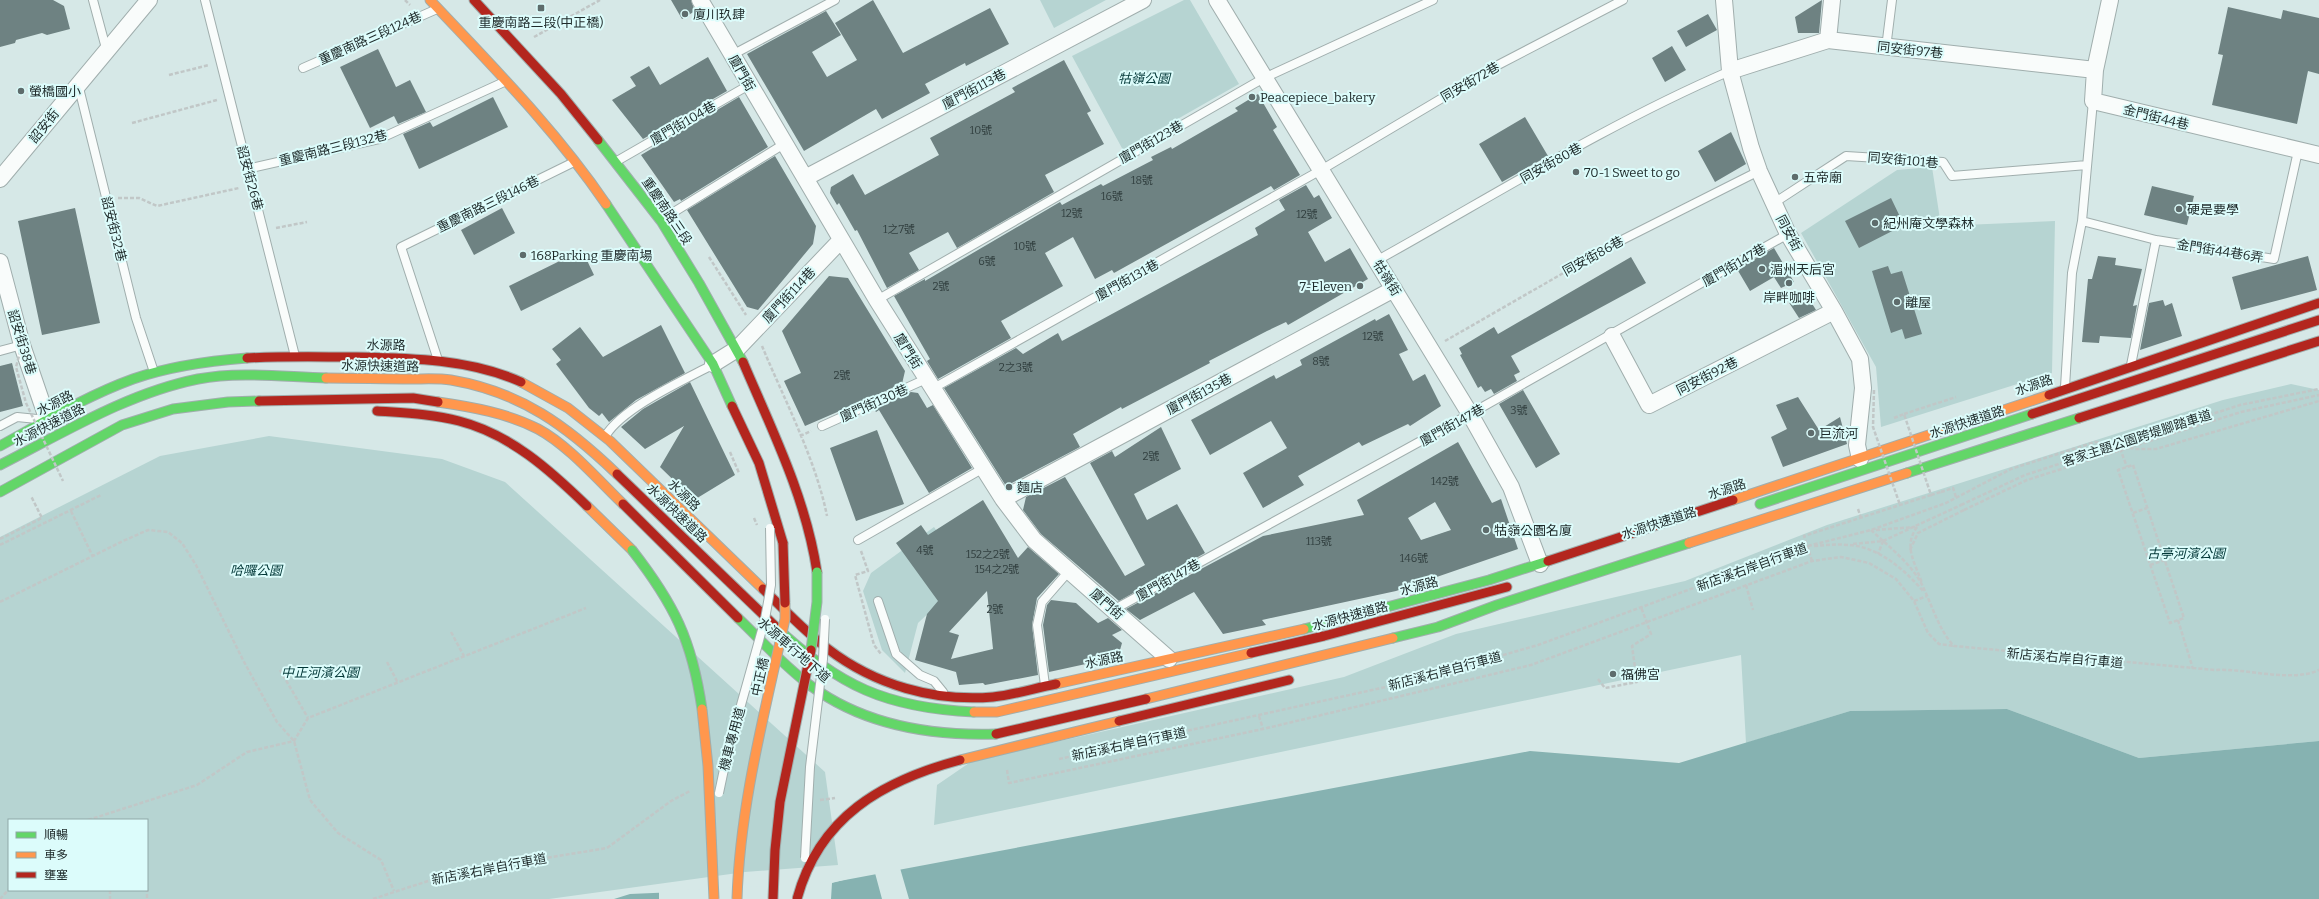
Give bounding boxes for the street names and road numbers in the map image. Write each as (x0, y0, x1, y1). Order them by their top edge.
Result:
street label: 重慶南路三段124巷 (316, 9, 424, 67)
street label: 同安街97巷 (1876, 39, 1944, 61)
street label: 廈門街 (726, 52, 758, 94)
street label: 同安街72巷 (1438, 59, 1502, 105)
street label: 廈門街113巷 (940, 66, 1008, 112)
street label: 廈門街104巷 (648, 98, 718, 148)
street label: 金門街44巷 (2122, 102, 2190, 132)
street label: 詔安街 (26, 106, 62, 146)
street label: 廈門街123巷 (1116, 118, 1186, 166)
street label: 重慶南路三段132巷 (277, 127, 389, 169)
street label: 同安街80巷 (1518, 140, 1584, 186)
street label: 詔安街26巷 (234, 144, 266, 212)
street label: 同安街101巷 (1867, 149, 1939, 171)
street label: 重慶南路三段146巷 (435, 173, 541, 235)
street label: 重慶南路三段 (639, 174, 695, 248)
street label: 詔安街32巷 (99, 195, 129, 263)
street label: 同安街 (1773, 212, 1805, 254)
street label: 同安街86巷 (1560, 233, 1626, 279)
street label: 金門街44巷6弄 (2175, 237, 2265, 265)
street label: 廈門街147巷 (1699, 241, 1769, 289)
street label: 廈門街131巷 (1093, 256, 1161, 304)
street label: 牯嶺街 (1370, 257, 1404, 299)
street label: 廈門街114巷 (760, 264, 818, 326)
street label: 詔安街38巷 (5, 308, 39, 376)
street label: 廈門街 (891, 330, 925, 372)
street label: 水源路 (366, 337, 406, 353)
street label: 同安街92巷 (1674, 354, 1740, 398)
street label: 水源快速道路 (341, 358, 419, 374)
street label: 廈門街135巷 (1164, 371, 1234, 417)
street label: 水源路 (2013, 372, 2055, 398)
street label: 廈門街130巷 (838, 381, 910, 425)
street label: 水源路 (34, 387, 76, 419)
street label: 水源快速道路 (11, 401, 87, 449)
street label: 廈門街147巷 (1417, 401, 1487, 449)
street label: 水源快速道路 (1928, 403, 2006, 441)
street label: 客家主題公園跨堤腳踏車道 (2060, 407, 2214, 469)
street label: 水源路 (665, 476, 703, 514)
street label: 水源路 (1706, 476, 1748, 502)
street label: 水源快速道路 (644, 481, 710, 545)
street label: 水源快速道路 (1620, 504, 1698, 542)
street label: 新店溪右岸自行車道 (1694, 540, 1810, 594)
street label: 廈門街147巷 (1133, 556, 1203, 604)
street label: 水源路 (1398, 574, 1440, 598)
street label: 廈門街 (1087, 586, 1127, 622)
street label: 水源快速道路 (1310, 599, 1390, 633)
street label: 水源車行地下道 (755, 614, 833, 686)
street label: 新店溪右岸自行車道 (2006, 645, 2124, 671)
street label: 水源路 (1083, 649, 1125, 671)
street label: 新店溪右岸自行車道 (1387, 649, 1503, 693)
street label: 中正橋 (749, 656, 771, 698)
street label: 機車專用道 (716, 706, 748, 772)
street label: 新店溪右岸自行車道 (1070, 724, 1188, 764)
street label: 新店溪右岸自行車道 (430, 850, 548, 888)

